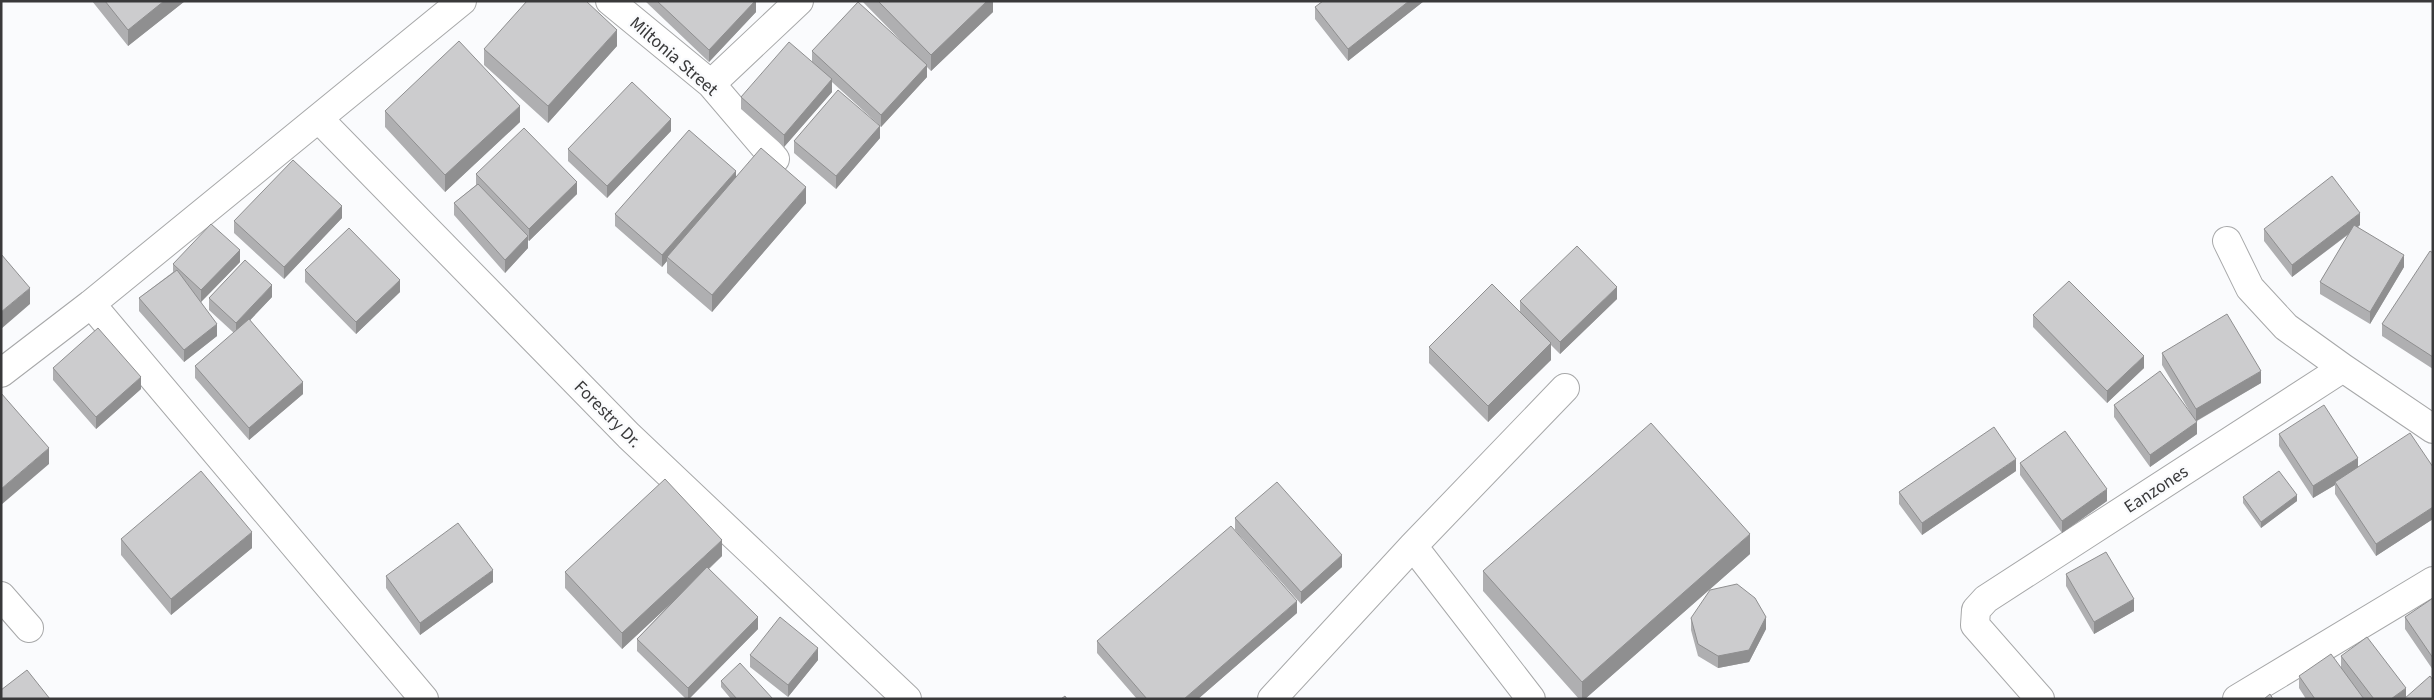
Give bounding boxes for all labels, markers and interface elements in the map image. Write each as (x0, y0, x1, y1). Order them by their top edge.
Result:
street label: Miltonia Street (624, 11, 723, 102)
street label: Forestry Dr. (568, 375, 647, 454)
street label: Eanzones (2119, 459, 2193, 519)

